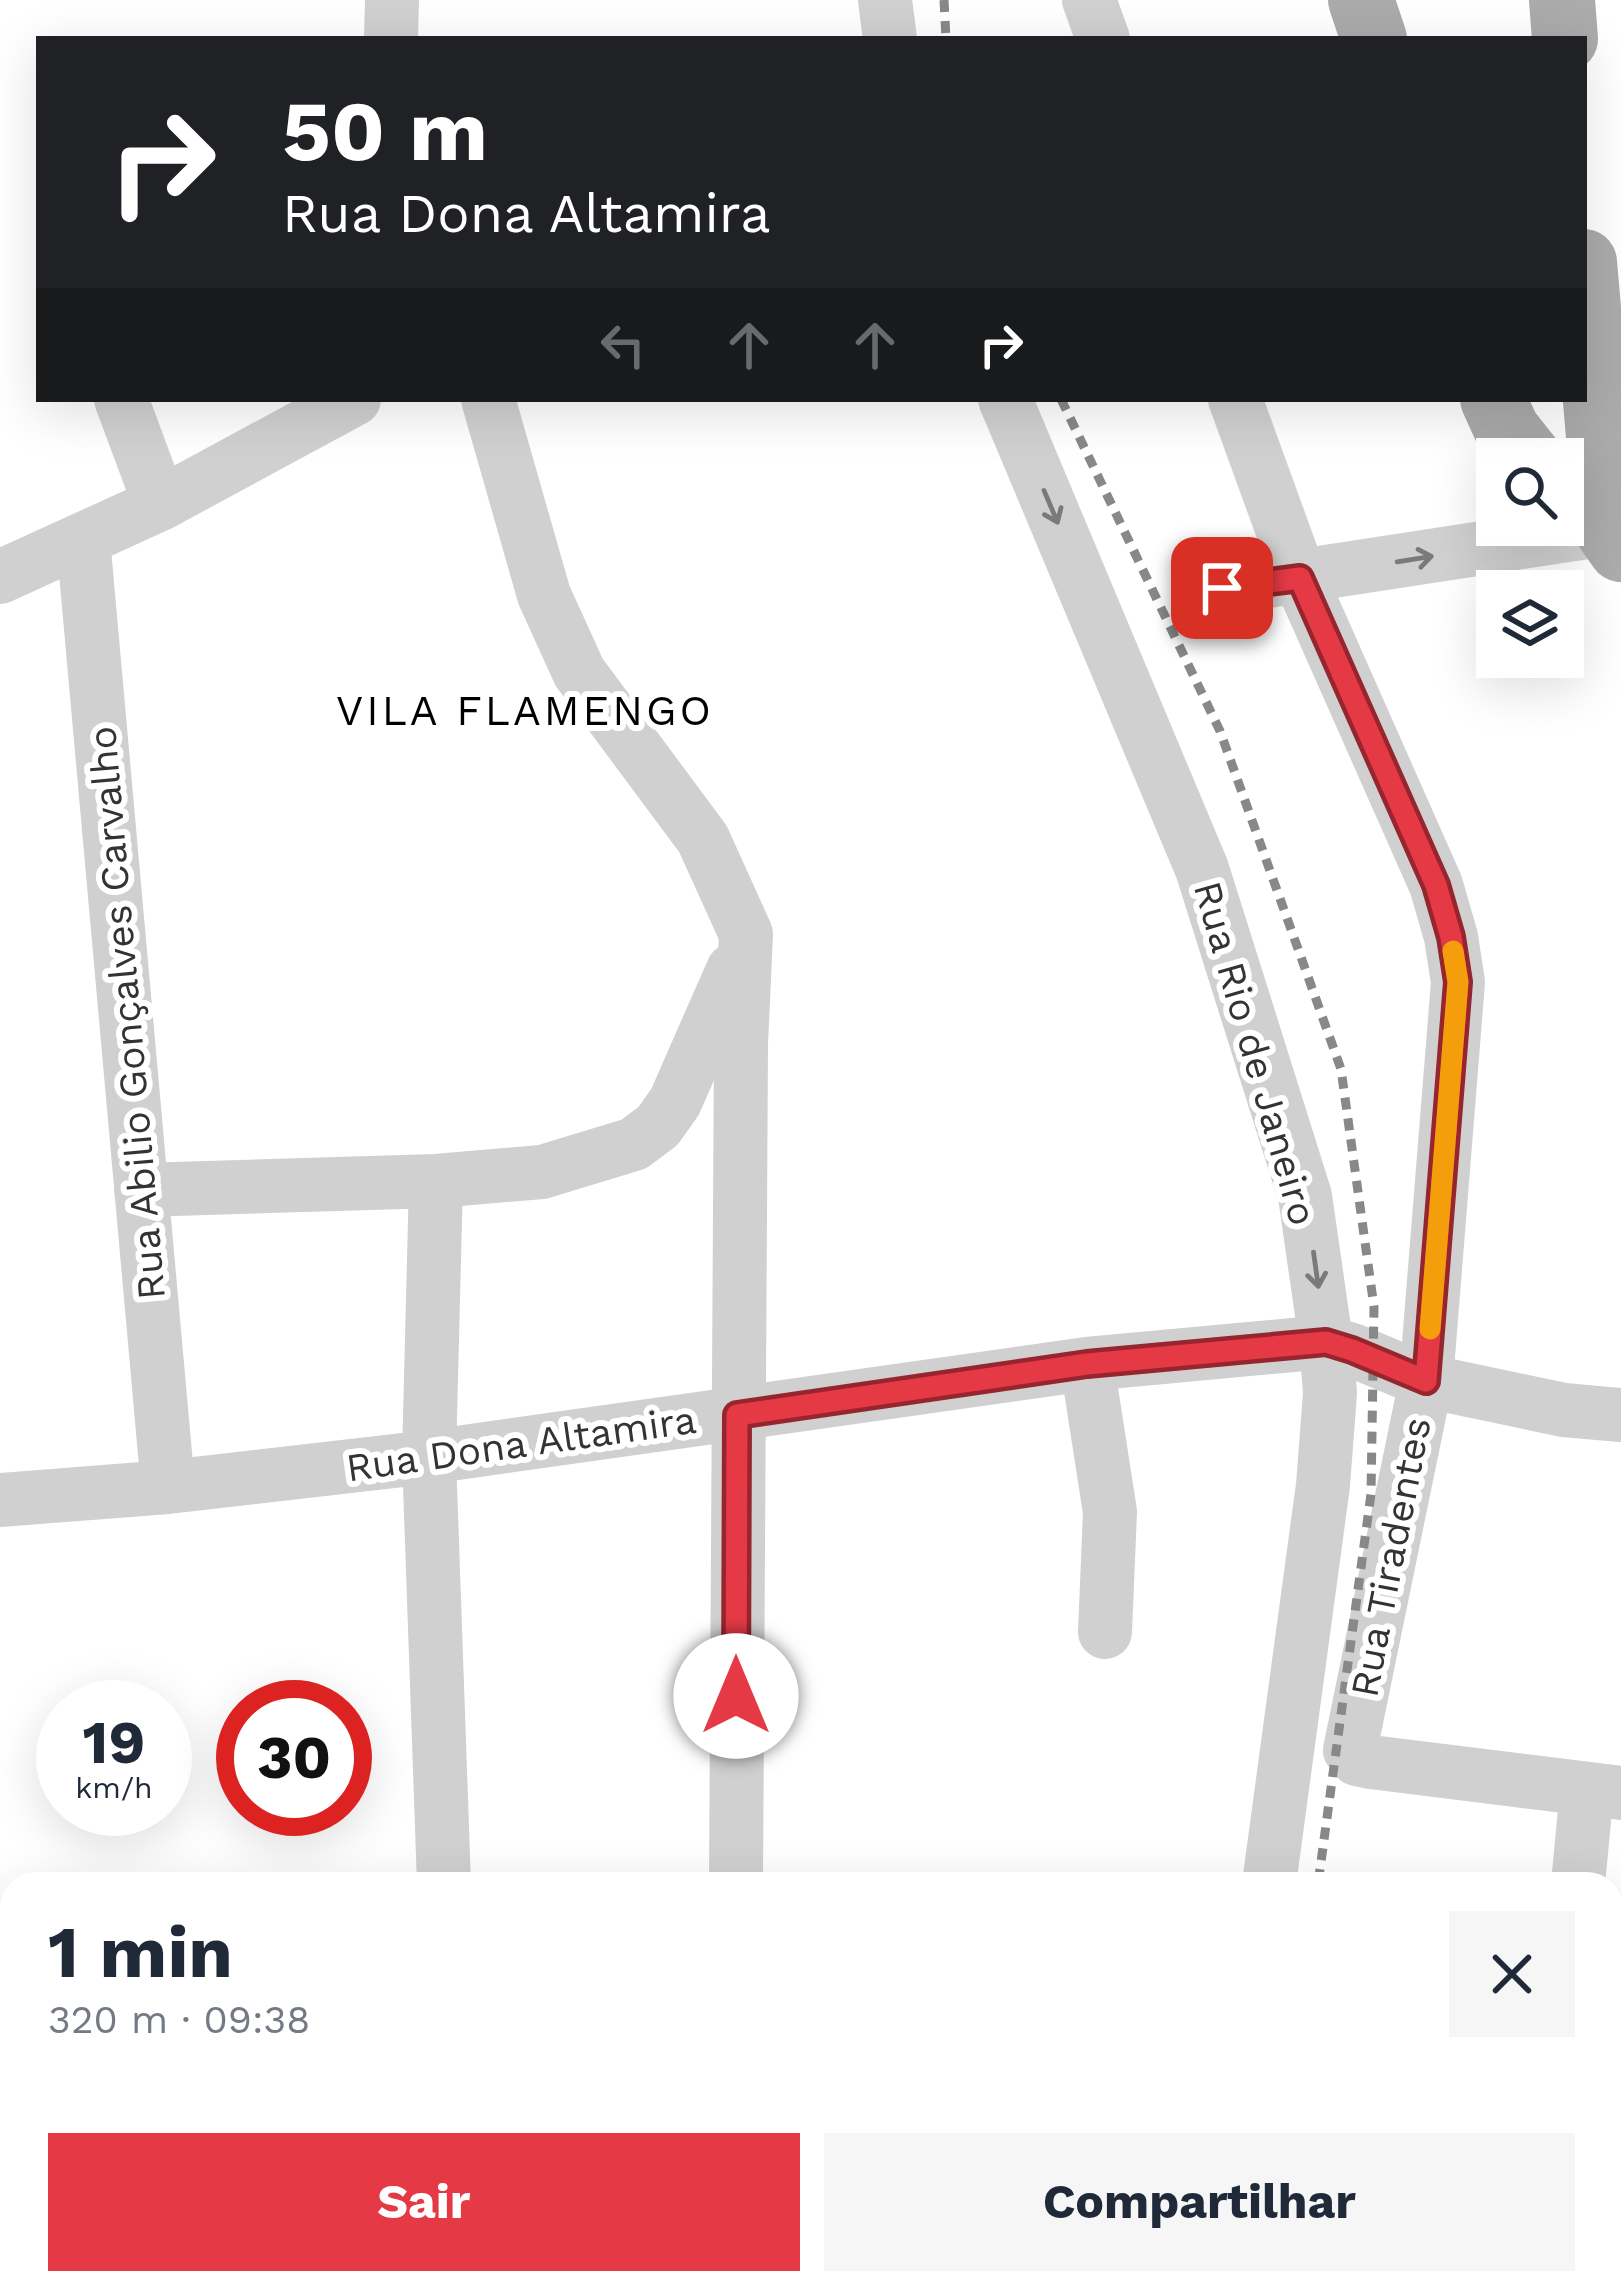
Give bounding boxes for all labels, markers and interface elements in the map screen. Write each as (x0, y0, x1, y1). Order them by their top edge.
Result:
text: 50 m (282, 82, 488, 180)
icon: right (84, 84, 240, 240)
text: Rua Dona Altamira (282, 182, 771, 245)
icon: left (590, 312, 656, 378)
icon: ahead (716, 312, 782, 378)
icon: ahead (842, 312, 908, 378)
icon: right (968, 312, 1034, 378)
map controls (1476, 438, 1584, 678)
button: search (1476, 438, 1584, 546)
one-way arrow (1041, 488, 1063, 524)
pin (1171, 537, 1273, 639)
one-way arrow (1395, 547, 1434, 570)
icon: arrive (1189, 555, 1255, 621)
button: layers (1476, 570, 1584, 678)
district label: VILA FLAMENGO (336, 686, 714, 735)
street label: Rua Abilio Gonçalves Carvalho (79, 724, 174, 1302)
street label: Rua Rio de Janeiro (1185, 876, 1326, 1230)
one-way arrow (1305, 1250, 1328, 1289)
street label: Rua Dona Altamira (343, 1397, 699, 1490)
street label: Rua Tiradentes (1341, 1413, 1440, 1701)
position arrow (673, 1633, 799, 1759)
speed limit sign: 30 (216, 1680, 372, 1836)
text: 19 (83, 1707, 145, 1778)
text: km/h (75, 1770, 153, 1805)
text: 1 min (48, 1910, 233, 1994)
button: close (1449, 1911, 1575, 2037)
text: 320 m · 09:38 (48, 1997, 310, 2042)
button: Sair (48, 2133, 800, 2271)
button: Compartilhar (824, 2133, 1575, 2271)

